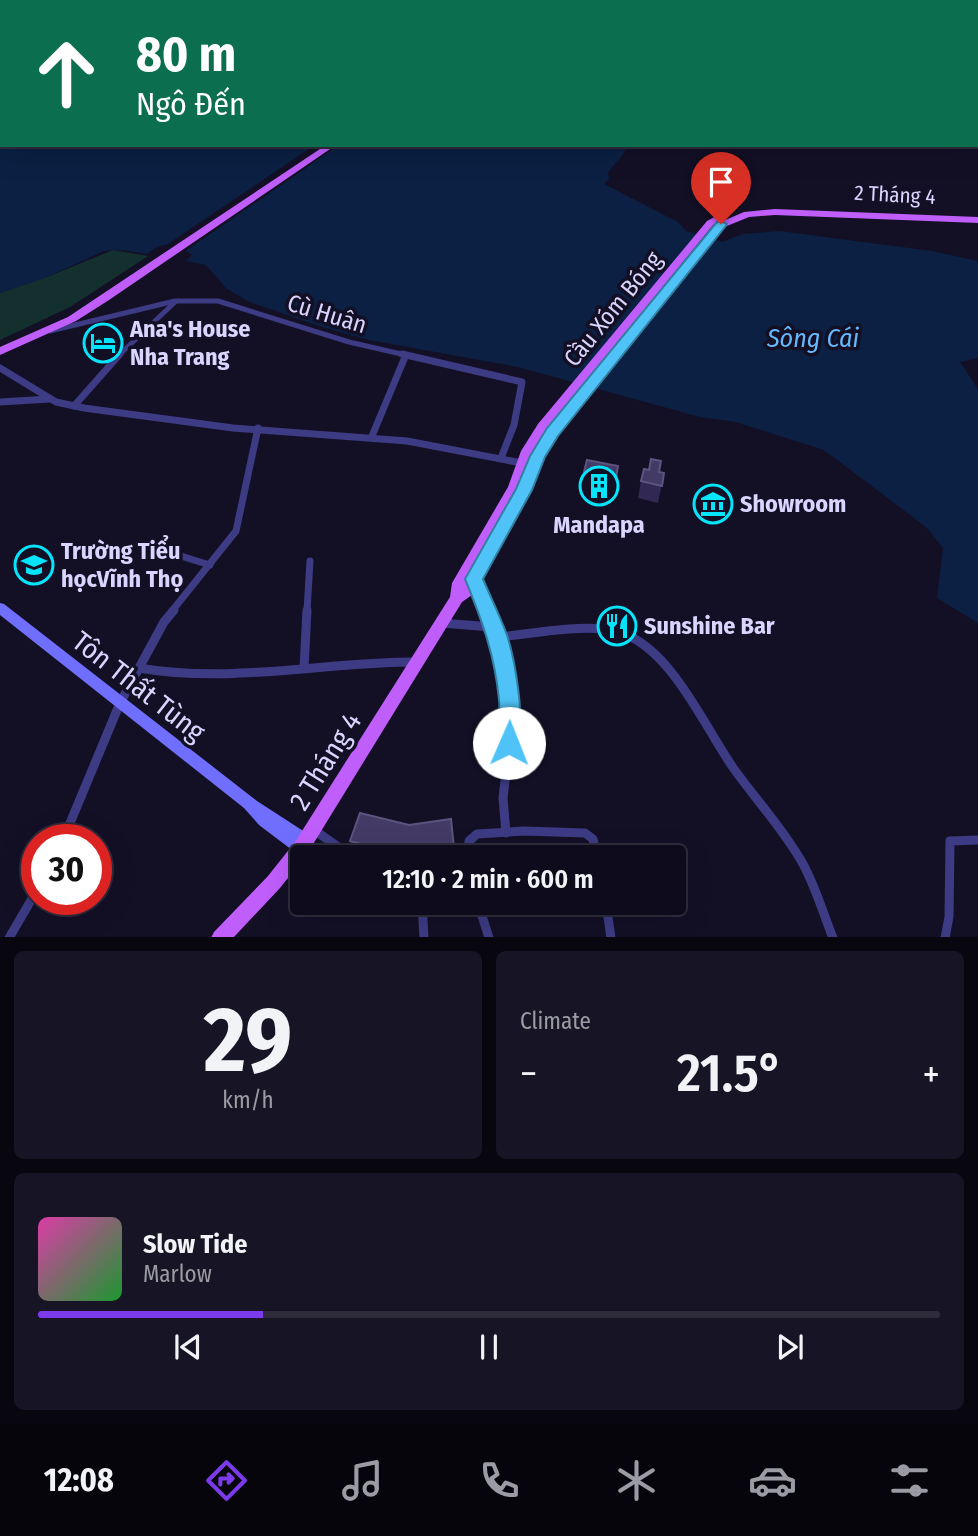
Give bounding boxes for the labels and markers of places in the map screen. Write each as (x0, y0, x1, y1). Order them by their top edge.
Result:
pin (691, 152, 751, 224)
place label: Ana's House Nha Trang (129, 315, 250, 371)
hotel icon: Ana's House Nha Trang (82, 322, 124, 364)
building icon: Mandapa (578, 465, 620, 507)
museum icon: Showroom (692, 483, 734, 525)
place label: Showroom (740, 490, 846, 518)
place label: Mandapa (553, 511, 645, 539)
place label: Trường Tiểu họcVĩnh Thọ (61, 535, 183, 593)
school or university icon: Trường Tiểu họcVĩnh Thọ (13, 544, 55, 586)
restaurant icon: Sunshine Bar (596, 605, 638, 647)
place label: Sunshine Bar (644, 612, 775, 640)

